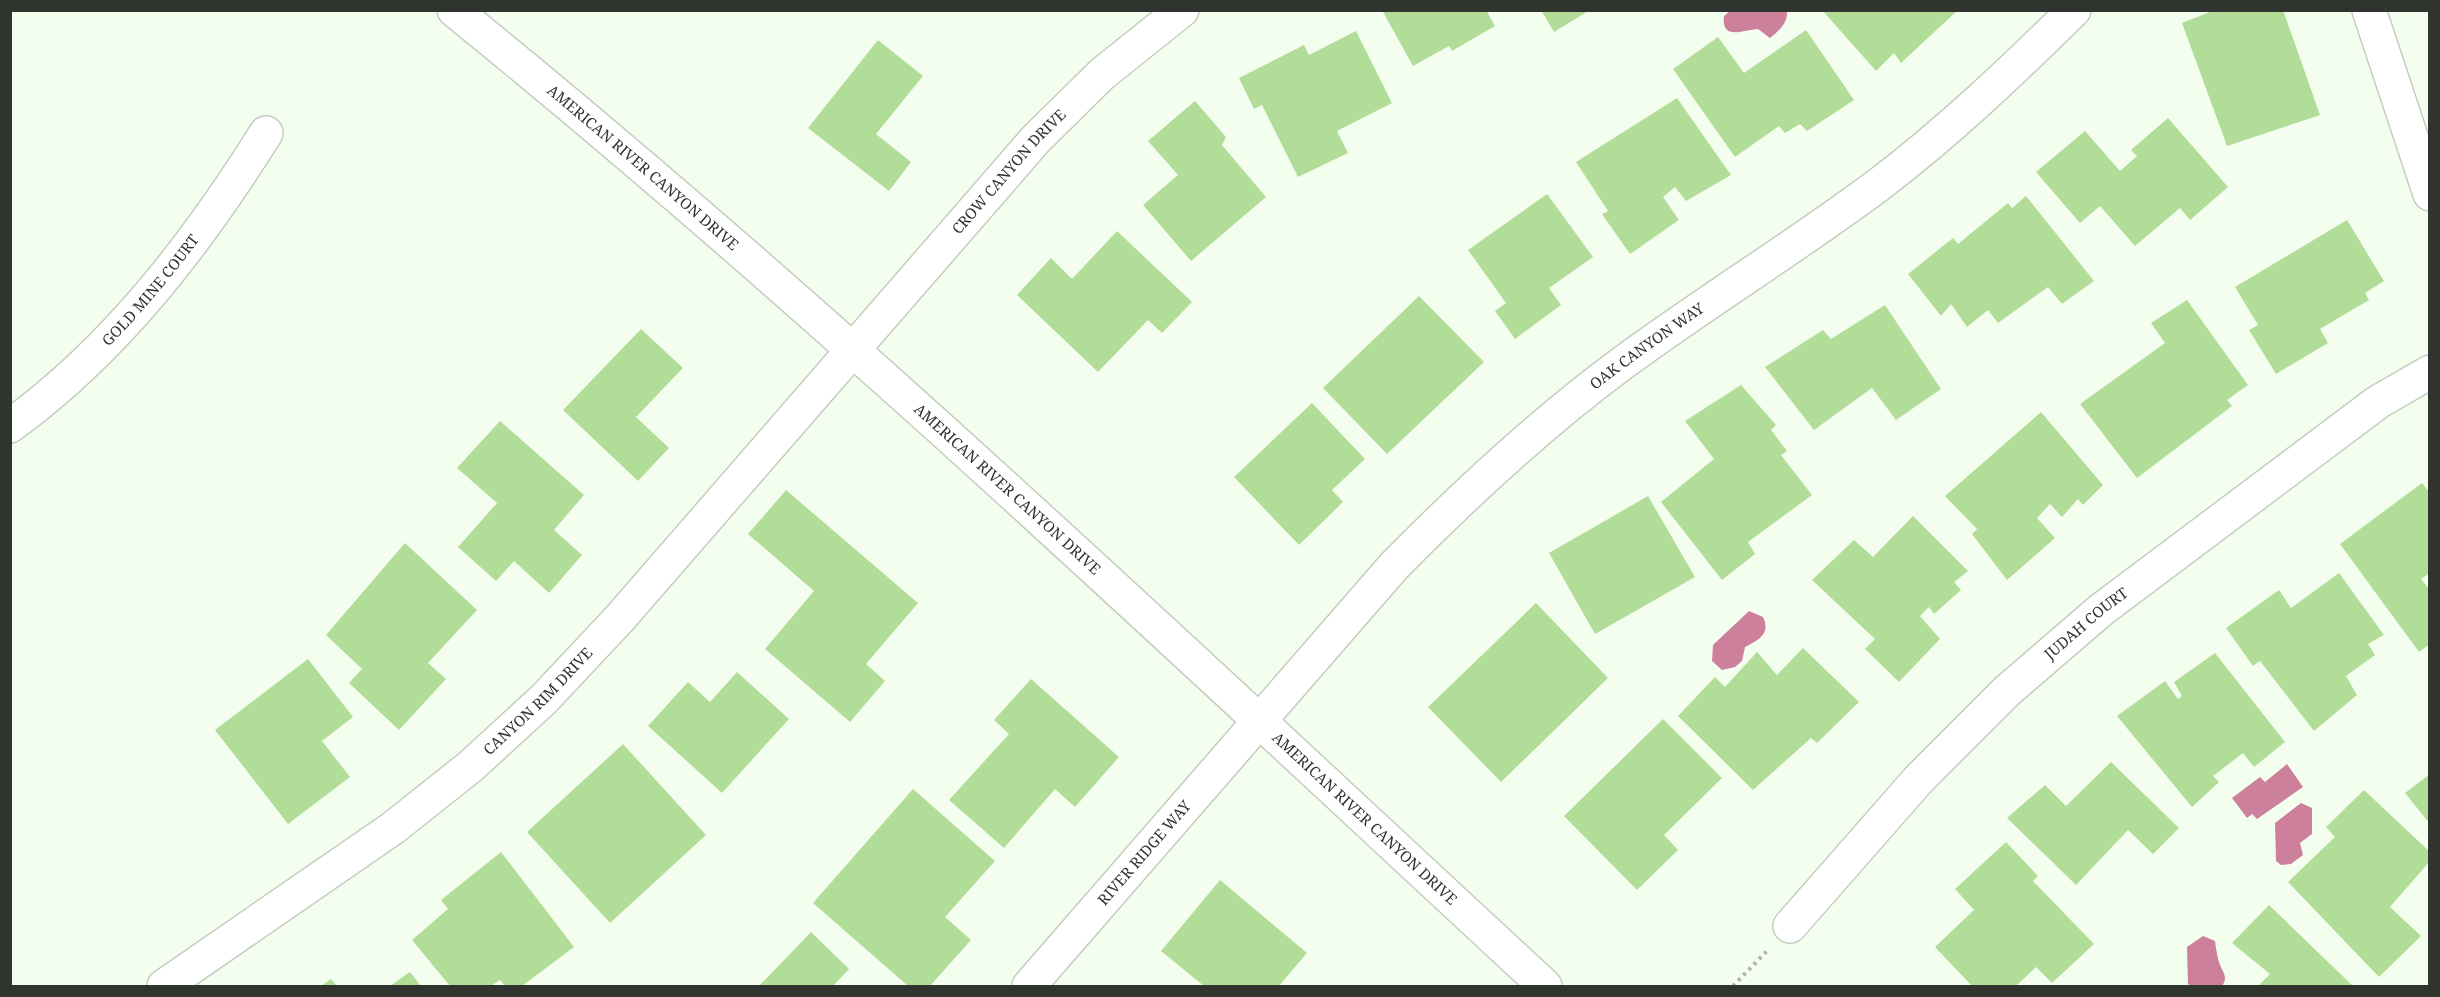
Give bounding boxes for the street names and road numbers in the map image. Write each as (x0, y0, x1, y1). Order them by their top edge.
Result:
street label: AMERICAN RIVER CANYON DRIVE (543, 80, 743, 254)
street label: CROW CANYON DRIVE (947, 104, 1070, 238)
street label: GOLD MINE COURT (97, 230, 203, 350)
street label: OAK CANYON WAY (1585, 297, 1708, 393)
street label: AMERICAN RIVER CANYON DRIVE (910, 399, 1105, 579)
street label: JUDAH COURT (2039, 582, 2132, 664)
street label: CANYON RIM DRIVE (478, 643, 596, 759)
street label: AMERICAN RIVER CANYON DRIVE (1268, 727, 1462, 909)
street label: RIVER RIDGE WAY (1093, 795, 1195, 909)

